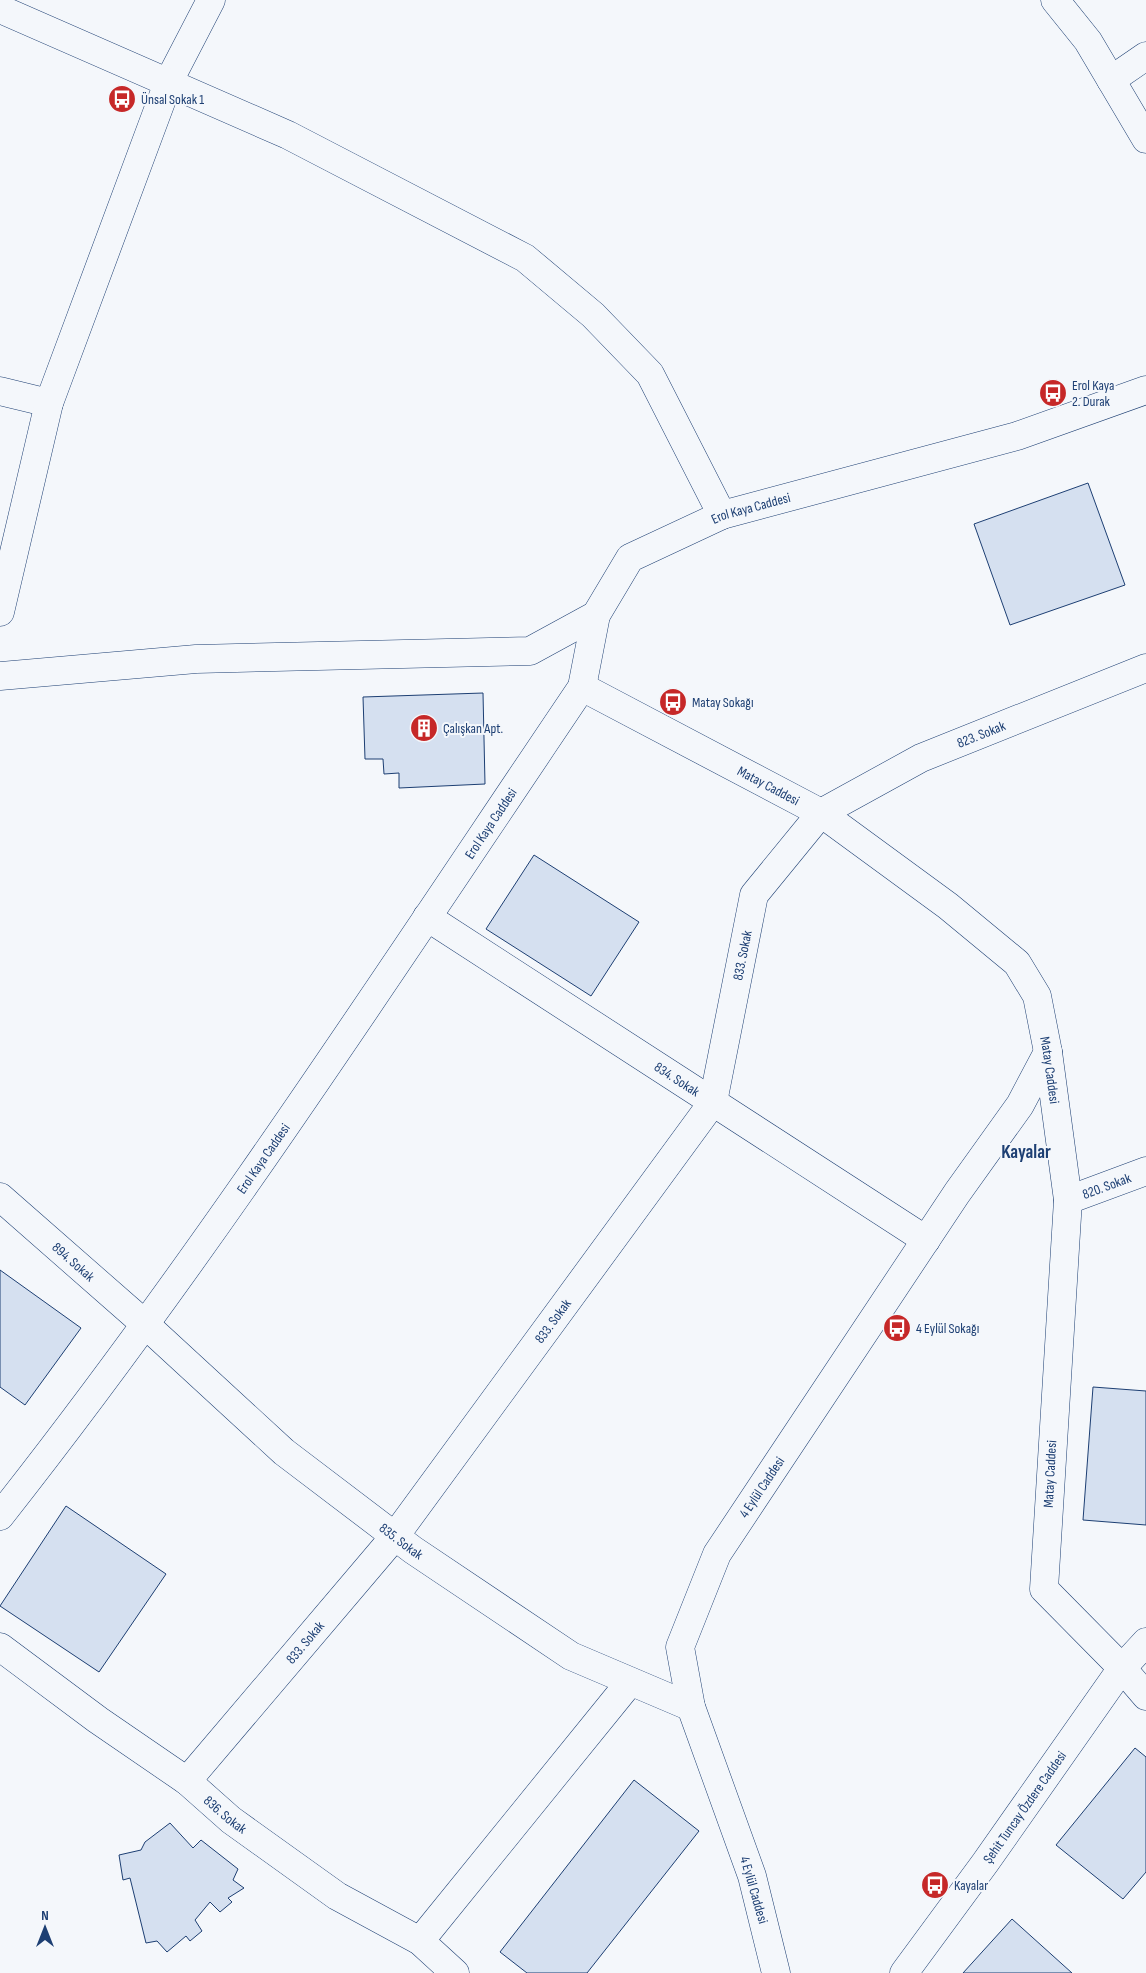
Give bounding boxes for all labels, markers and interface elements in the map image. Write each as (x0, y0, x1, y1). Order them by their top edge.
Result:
bus stop icon: Ünsal Sokak 1 (107, 84, 137, 114)
place label: Ünsal Sokak 1 (141, 91, 204, 108)
place label: Erol Kaya 2. Durak (1072, 377, 1114, 410)
bus stop icon: Erol Kaya 2. Durak (1038, 378, 1068, 408)
street label: Erol Kaya Caddesi (708, 489, 792, 527)
bus stop icon: Matay Sokağı (658, 687, 688, 717)
place label: Matay Sokağı (692, 694, 754, 711)
building icon: Çalışkan Apt. (409, 713, 439, 743)
street label: 823. Sokak (954, 716, 1008, 751)
place label: Çalışkan Apt. (443, 720, 503, 737)
street label: Matay Caddesi (735, 762, 803, 809)
street label: Erol Kaya Caddesi (461, 785, 520, 862)
street label: 833. Sokak (729, 928, 755, 982)
street label: Matay Caddesi (1037, 1035, 1063, 1105)
street label: 834. Sokak (651, 1058, 704, 1100)
street label: Erol Kaya Caddesi (233, 1120, 293, 1197)
district label: Kayalar (1001, 1141, 1051, 1164)
street label: 820. Sokak (1080, 1169, 1134, 1203)
street label: 894. Sokak (49, 1238, 99, 1285)
street label: 833. Sokak (531, 1295, 575, 1346)
bus stop icon: 4 Eylül Sokağı (882, 1313, 912, 1343)
place label: 4 Eylül Sokağı (916, 1320, 979, 1337)
street label: Matay Caddesi (1040, 1440, 1060, 1508)
street label: 4 Eylül Caddesi (735, 1453, 788, 1521)
street label: 835. Sokak (376, 1519, 427, 1563)
street label: 833. Sokak (282, 1617, 328, 1667)
street label: Şehit Tuncay Özdere Caddesi (979, 1748, 1070, 1867)
street label: 836. Sokak (201, 1792, 251, 1837)
street label: 4 Eylül Caddesi (736, 1854, 772, 1926)
bus stop icon: Kayalar (920, 1870, 950, 1900)
place label: Kayalar (954, 1877, 988, 1894)
north arrow (20, 1903, 70, 1953)
text: N (41, 1907, 49, 1924)

